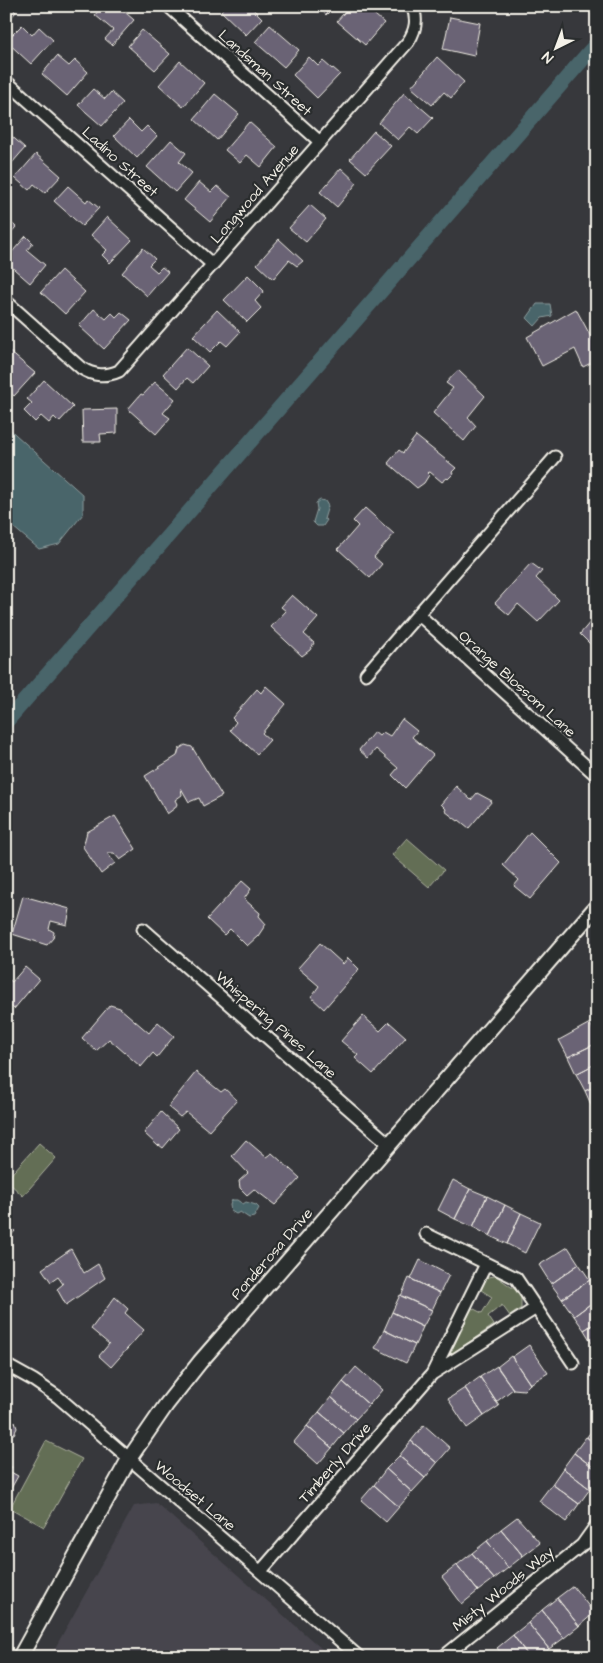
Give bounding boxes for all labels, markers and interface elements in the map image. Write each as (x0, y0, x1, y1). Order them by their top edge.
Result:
north arrow (530, 22, 580, 72)
street label: Landsman Street (213, 25, 317, 121)
text: N (538, 46, 558, 67)
street label: Ladino Street (77, 122, 163, 202)
street label: Longwood Avenue (206, 140, 305, 249)
street label: Orange Blossom Lane (453, 625, 580, 743)
street label: Whispering Pines Lane (210, 966, 341, 1084)
street label: Ponderosa Drive (226, 1204, 318, 1304)
street label: Timberly Drive (294, 1418, 377, 1509)
street label: Woodset Lane (150, 1456, 240, 1536)
street label: Misty Woods Way (448, 1542, 559, 1637)

